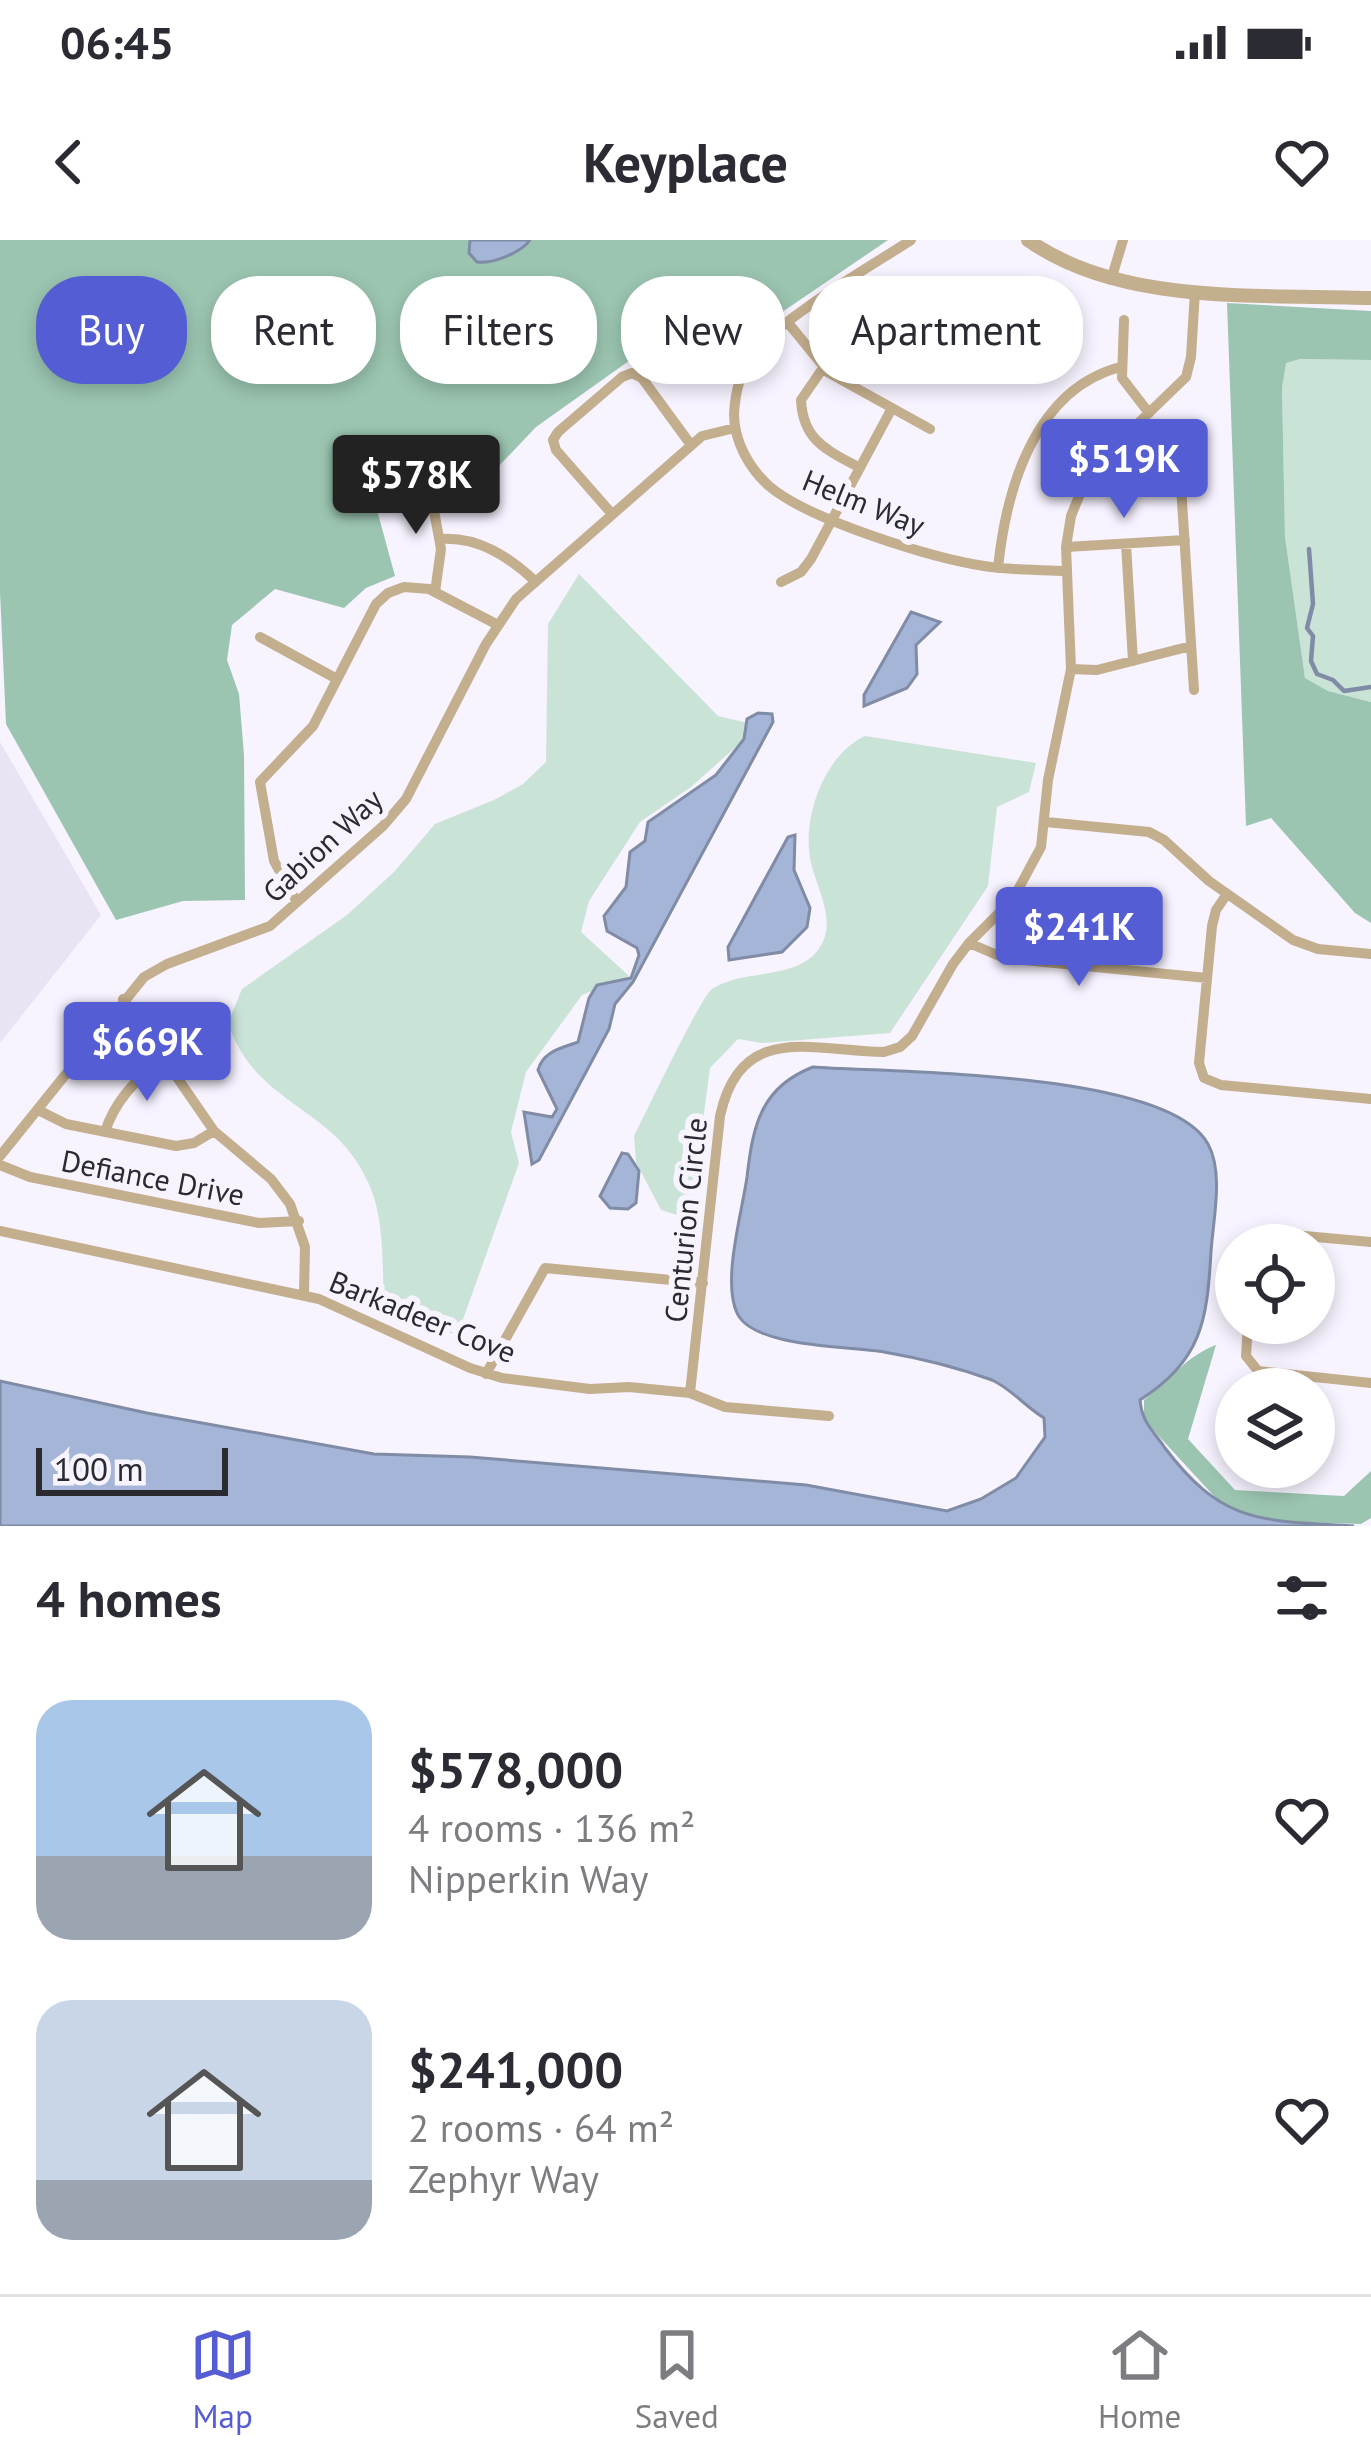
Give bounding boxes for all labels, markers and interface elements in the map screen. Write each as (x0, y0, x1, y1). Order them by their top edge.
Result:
text: 06:45 (60, 13, 174, 71)
text: Keyplace (583, 127, 788, 197)
icon: back (36, 129, 102, 195)
icon: heart (1269, 129, 1335, 195)
chip: Buy (36, 276, 187, 384)
chip: Rent (211, 276, 376, 384)
chip: Filters (400, 276, 597, 384)
chip: New (621, 276, 785, 384)
chip: Apartment (809, 276, 1083, 384)
pin: $519K (1040, 419, 1208, 521)
text: $519K (1068, 432, 1180, 483)
pin: $578K (332, 435, 500, 537)
text: $578K (360, 448, 472, 499)
street label: Helm Way (797, 460, 931, 544)
street label: Gabion Way (254, 780, 390, 910)
pin: $241K (995, 887, 1163, 989)
text: $241K (1023, 900, 1135, 951)
pin: $669K (63, 1002, 231, 1104)
text: $669K (91, 1015, 203, 1066)
street label: Centurion Circle (655, 1116, 715, 1324)
street label: Defiance Drive (58, 1140, 248, 1214)
map controls (1215, 1224, 1335, 1488)
button: locate (1215, 1224, 1335, 1344)
street label: Barkadeer Cove (324, 1261, 522, 1371)
button: layers (1215, 1368, 1335, 1488)
scale bar (36, 1442, 228, 1495)
text: 100 m (54, 1447, 144, 1490)
text: 4 homes (36, 1565, 222, 1631)
icon: filters (1269, 1565, 1335, 1631)
text: $578,000 (408, 1736, 623, 1802)
icon: home (132, 1748, 276, 1892)
icon: heart (1269, 1787, 1335, 1853)
text: 4 rooms · 136 m² (408, 1802, 695, 1853)
text: Nipperkin Way (408, 1853, 648, 1904)
text: $241,000 (408, 2036, 623, 2102)
icon: home (132, 2048, 276, 2192)
icon: heart (1269, 2087, 1335, 2153)
text: 2 rooms · 64 m² (408, 2102, 674, 2153)
text: Zephyr Way (408, 2153, 599, 2204)
tab: Map (190, 2322, 256, 2437)
tab: Saved (635, 2322, 719, 2437)
tab: Home (1098, 2322, 1181, 2437)

